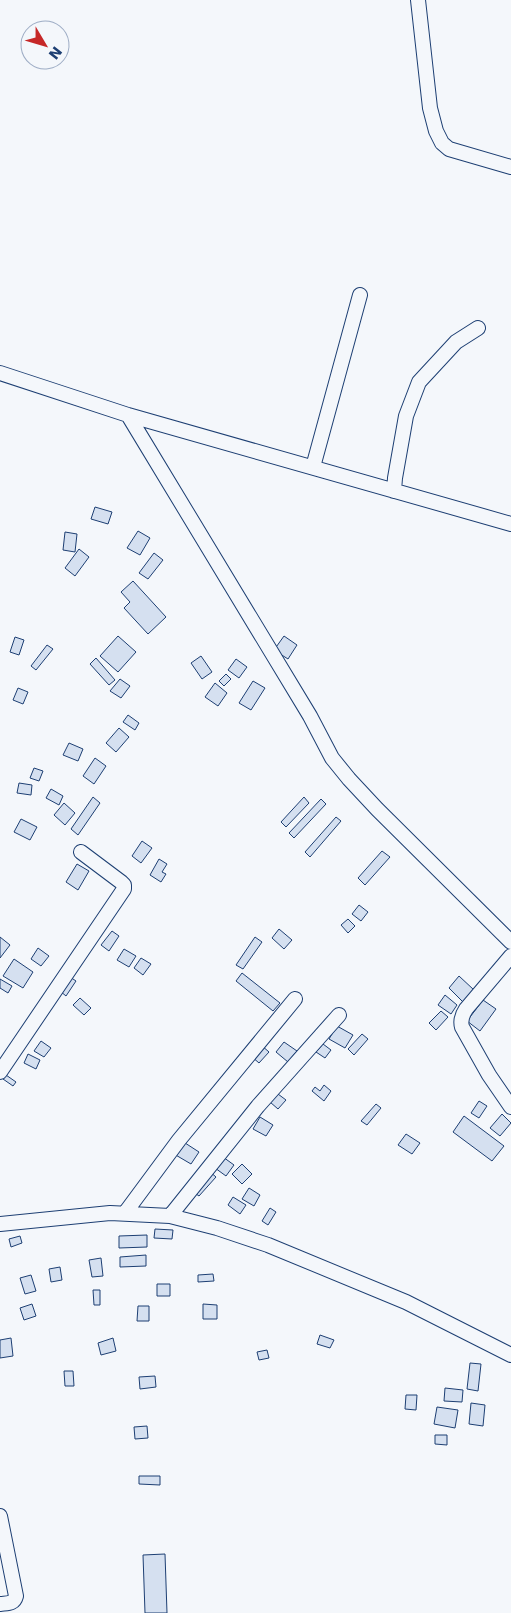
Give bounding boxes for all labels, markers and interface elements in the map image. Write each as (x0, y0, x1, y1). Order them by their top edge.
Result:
north arrow (20, 20, 70, 70)
text: N (45, 43, 65, 63)

